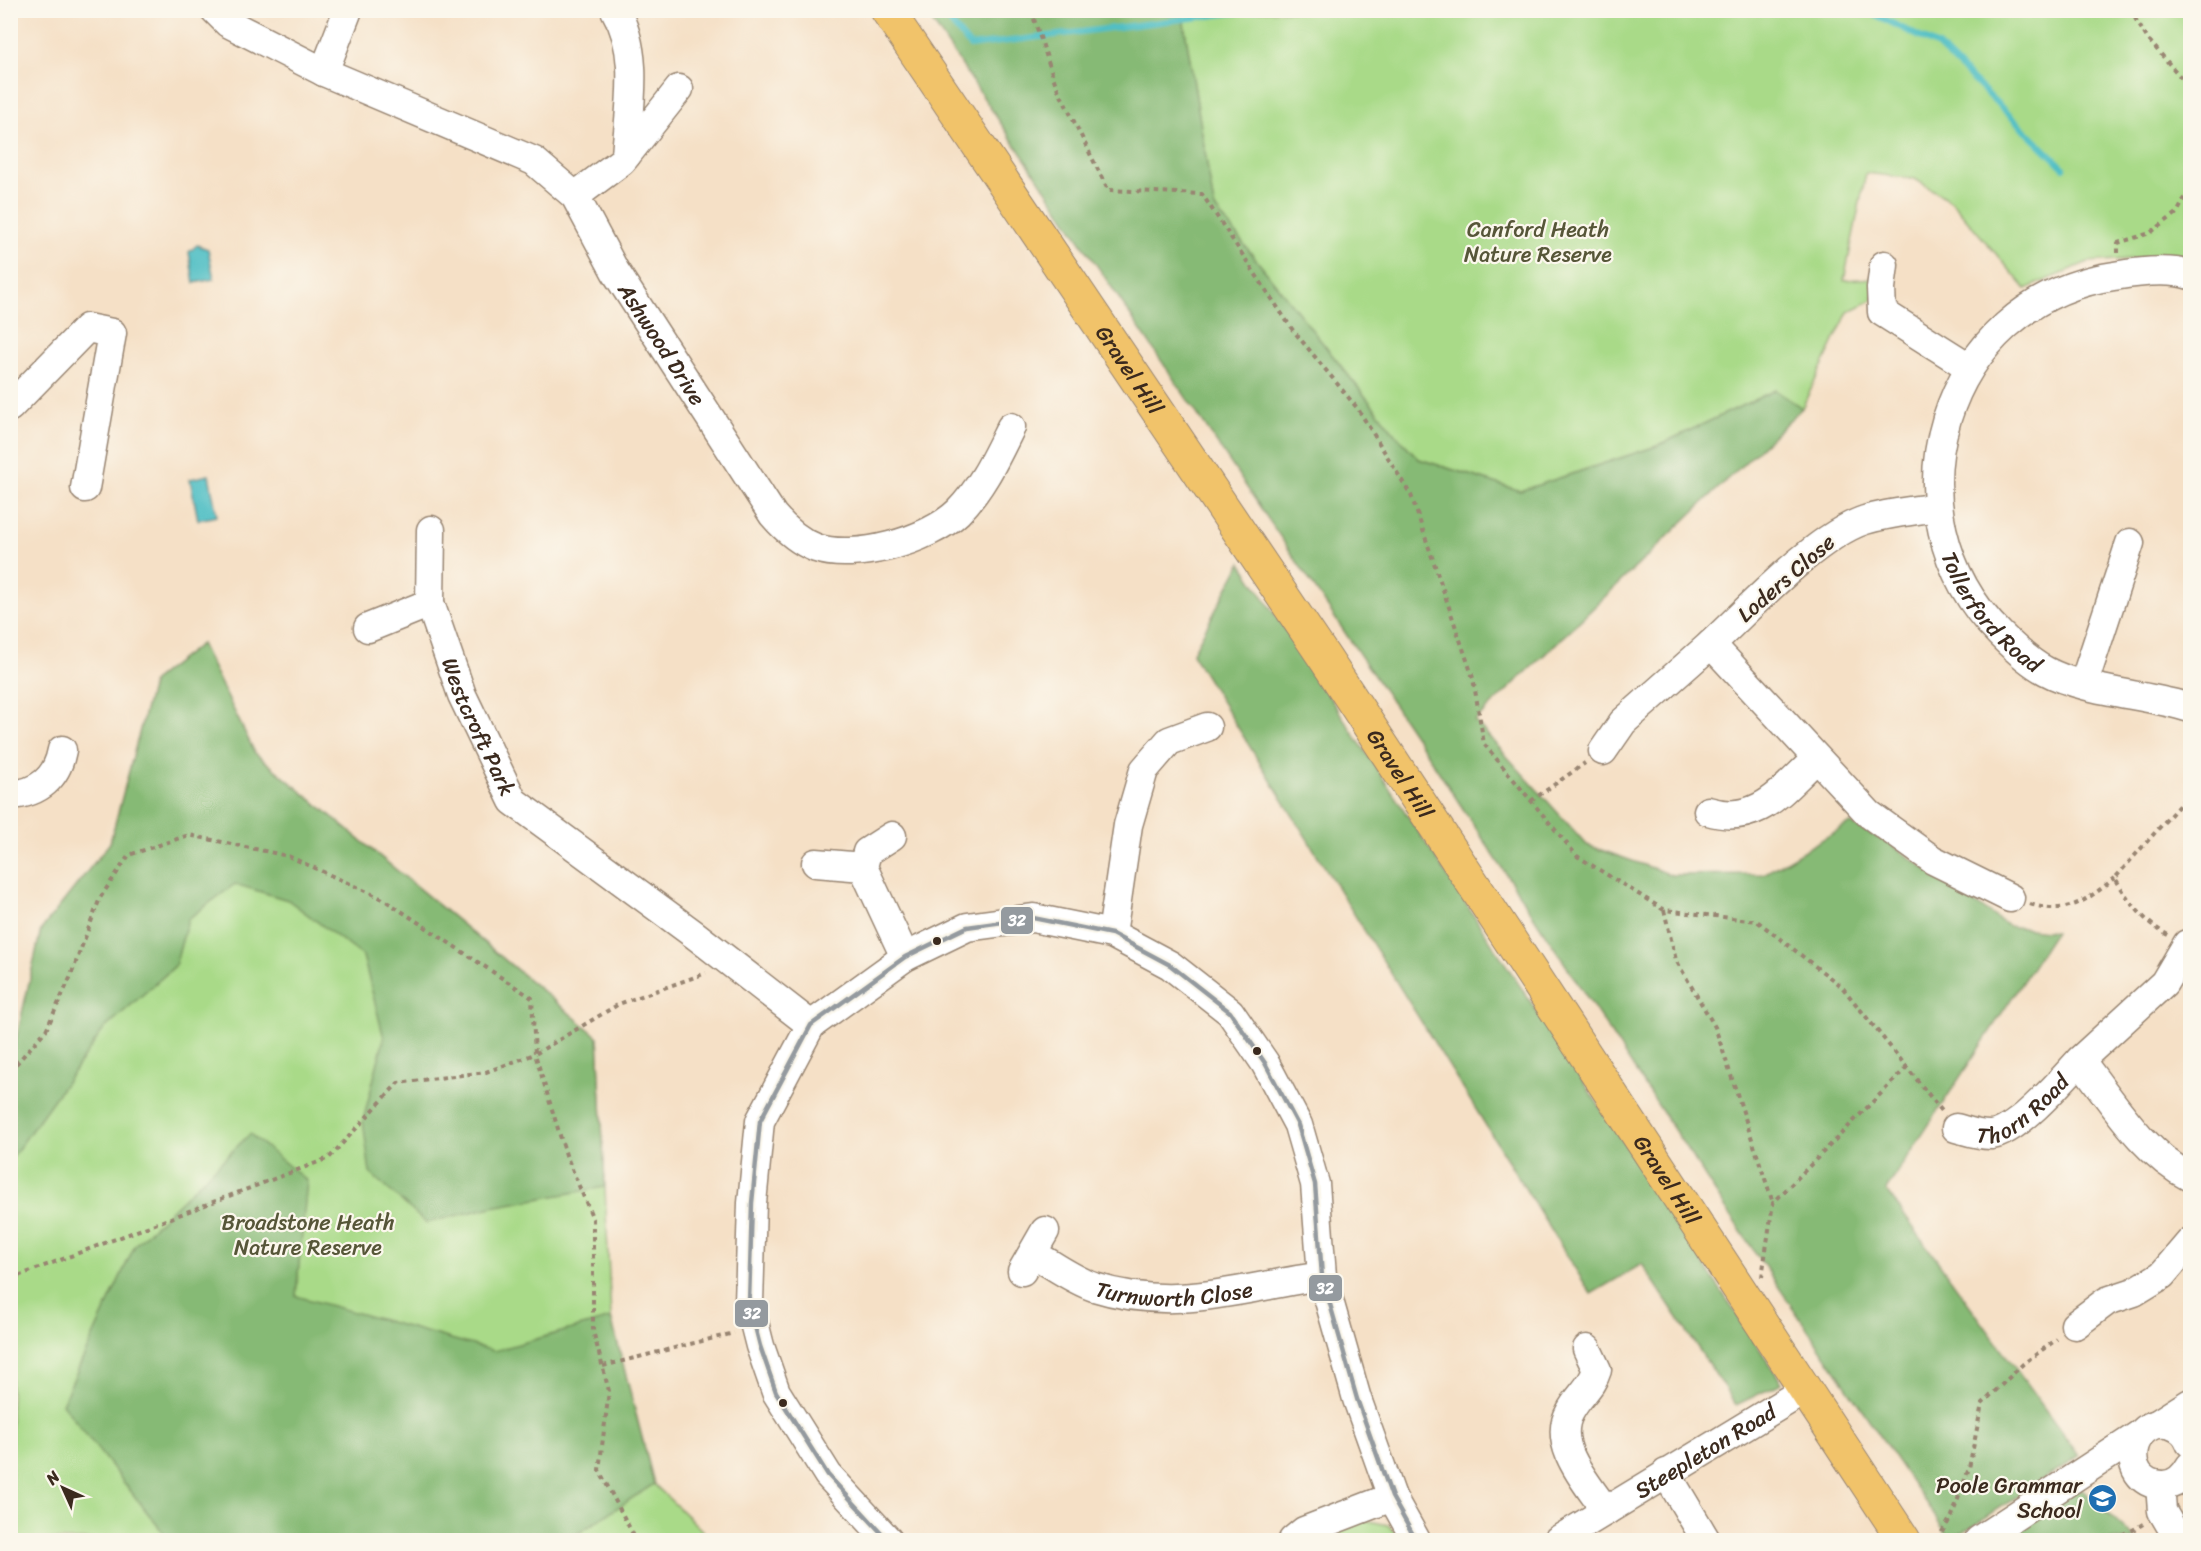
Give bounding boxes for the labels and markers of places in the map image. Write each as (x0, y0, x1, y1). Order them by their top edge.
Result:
unlabelled marker (931, 935, 943, 947)
unlabelled marker (1251, 1045, 1263, 1057)
unlabelled marker (777, 1397, 789, 1409)
place label: Poole Grammar School (1936, 1466, 2084, 1530)
school or university icon: Poole Grammar School (2087, 1482, 2119, 1514)

